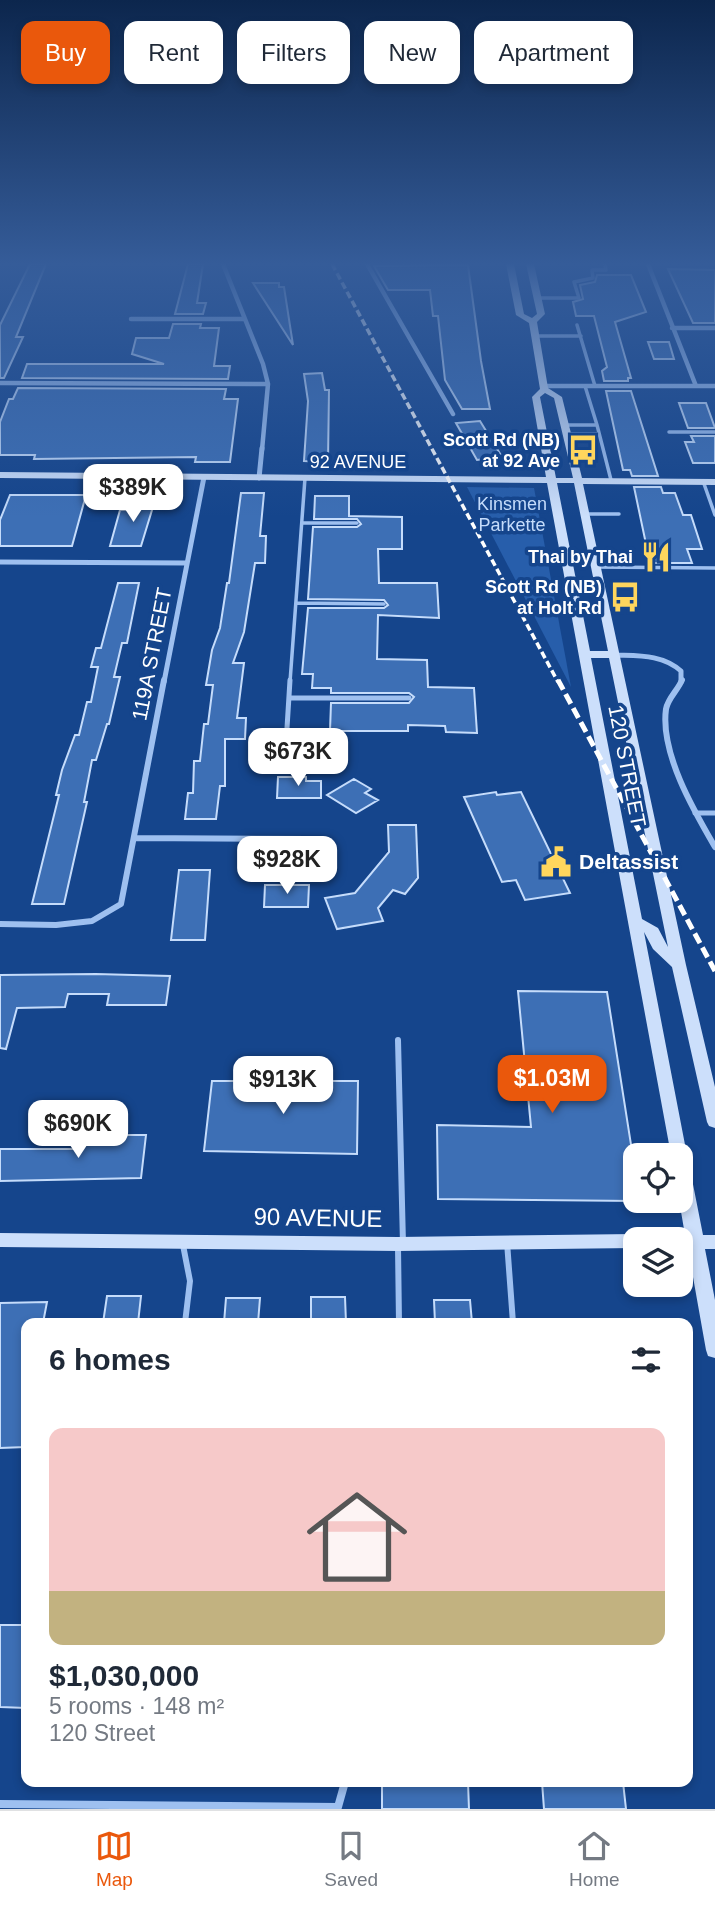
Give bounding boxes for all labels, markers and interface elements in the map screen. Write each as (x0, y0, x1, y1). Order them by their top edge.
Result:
chip: Buy (21, 21, 110, 84)
chip: Rent (124, 21, 223, 84)
chip: Filters (237, 21, 350, 84)
chip: New (364, 21, 460, 84)
chip: Apartment (474, 21, 633, 84)
place label: Scott Rd (NB) at 92 Ave (443, 430, 560, 471)
bus stop icon: Scott Rd (NB) at 92 Ave (566, 433, 600, 467)
street label: 92 AVENUE (310, 452, 406, 472)
pin: $389K (84, 464, 182, 524)
text: $389K (99, 474, 167, 500)
park label: Kinsmen Parkette (477, 494, 547, 535)
restaurant icon: Thai by Thai (639, 540, 673, 574)
place label: Thai by Thai (528, 547, 633, 567)
place label: Scott Rd (NB) at Holt Rd (485, 577, 602, 618)
bus stop icon: Scott Rd (NB) at Holt Rd (608, 580, 642, 614)
street label: 119A STREET (127, 585, 176, 722)
street label: 120 STREET (604, 703, 651, 829)
pin: $673K (249, 728, 347, 788)
text: $673K (264, 738, 332, 764)
pin: $928K (238, 836, 336, 896)
public building icon: Deltassist (539, 845, 573, 879)
text: $928K (253, 846, 321, 872)
place label: Deltassist (579, 850, 678, 873)
pin: $913K (234, 1056, 332, 1116)
pin: $1.03M (495, 1056, 609, 1115)
text: $1.03M (514, 1065, 590, 1091)
text: $913K (249, 1066, 317, 1092)
pin: $690K (29, 1100, 127, 1160)
text: $690K (44, 1110, 112, 1136)
map controls (623, 1143, 693, 1297)
button: locate (623, 1143, 693, 1213)
street label: 90 AVENUE (253, 1203, 383, 1232)
button: layers (623, 1227, 693, 1297)
icon: filters (627, 1341, 665, 1379)
text: 6 homes (49, 1343, 171, 1376)
icon: home (294, 1474, 420, 1600)
text: $1,030,000 (49, 1659, 199, 1692)
text: 5 rooms · 148 m² (49, 1693, 224, 1719)
text: 120 Street (49, 1720, 155, 1746)
tab: Map (95, 1827, 133, 1891)
tab: Saved (324, 1827, 378, 1891)
tab: Home (569, 1827, 620, 1891)

